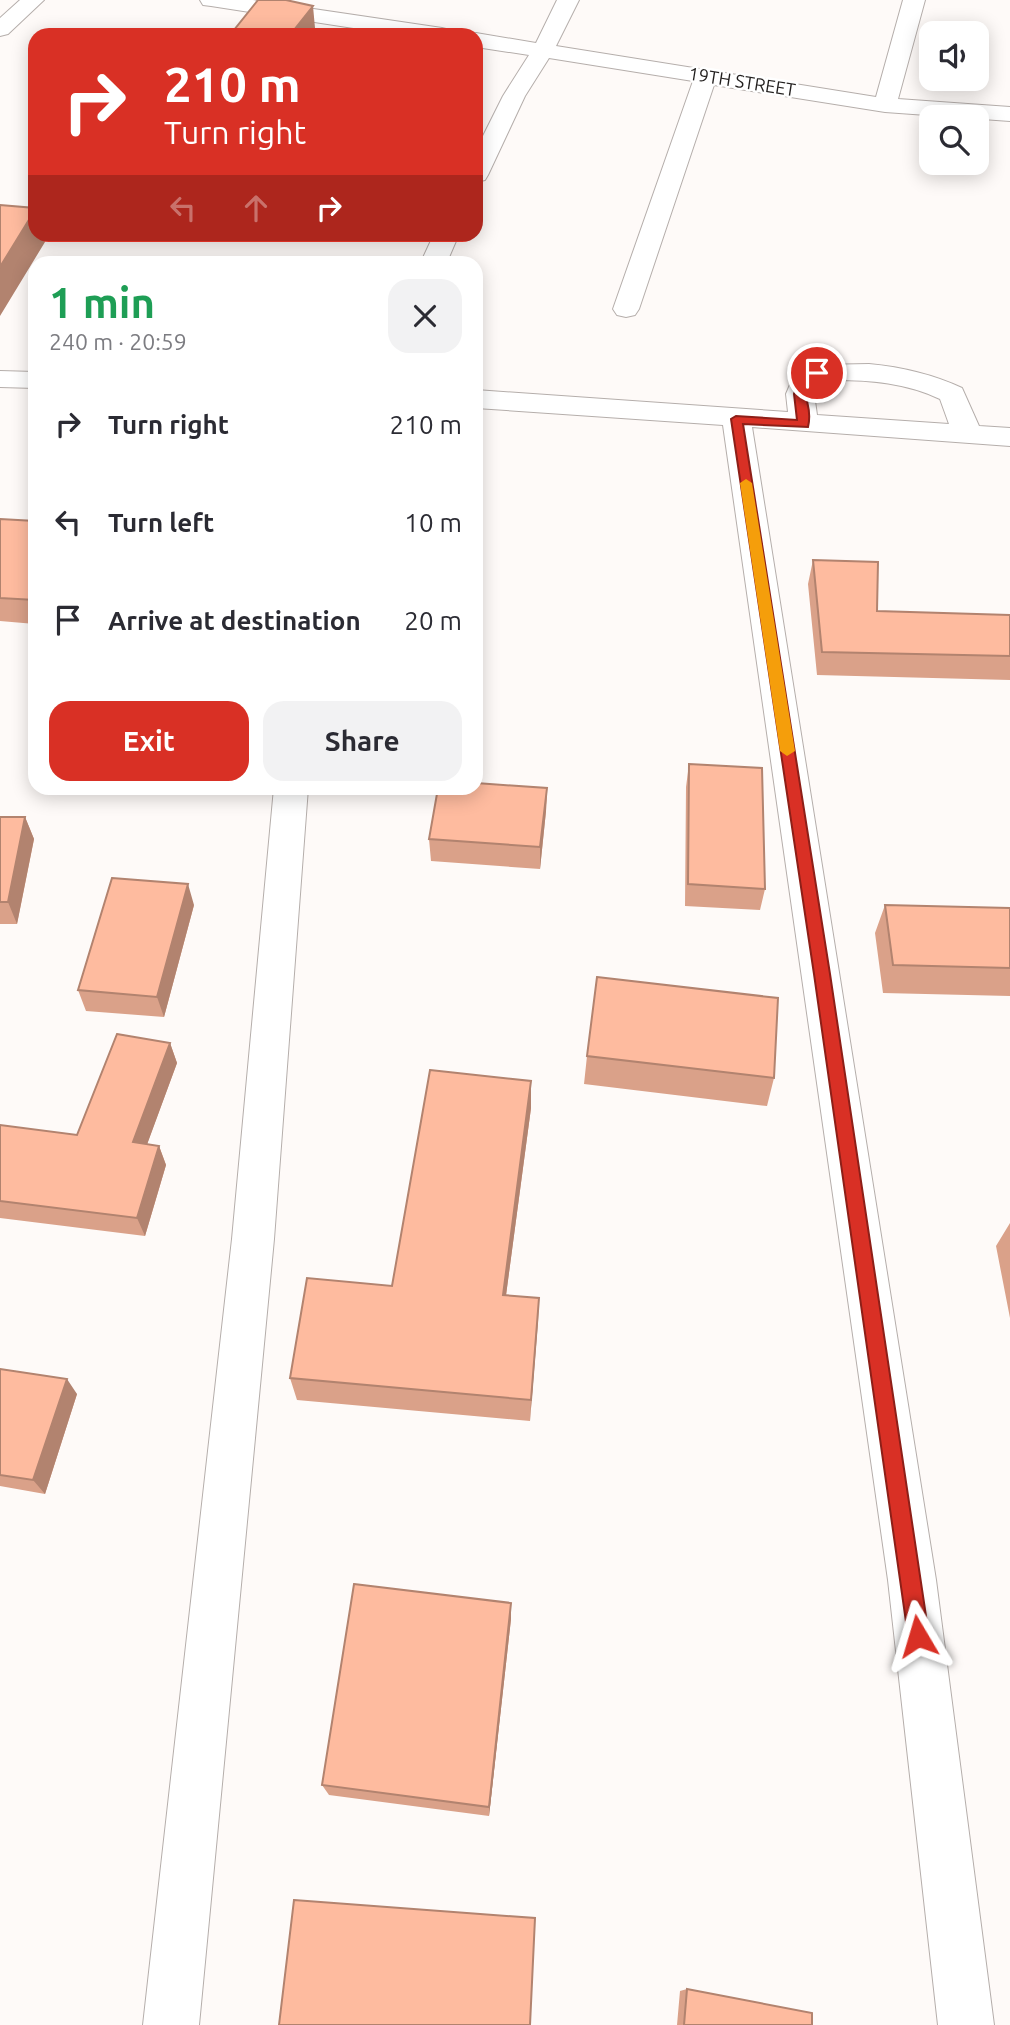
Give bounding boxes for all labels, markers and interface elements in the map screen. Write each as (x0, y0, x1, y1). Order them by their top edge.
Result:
map controls (919, 21, 989, 175)
button: sound (919, 21, 989, 91)
icon: right (49, 56, 140, 147)
text: 210 m (164, 56, 301, 111)
street label: 19TH STREET (687, 63, 797, 99)
button: search (919, 105, 989, 175)
text: Turn right (164, 114, 306, 150)
icon: left (164, 189, 202, 227)
icon: ahead (237, 189, 275, 227)
icon: right (310, 189, 348, 227)
text: 1 min (49, 279, 155, 326)
button: close (388, 279, 462, 353)
text: 240 m · 20:59 (49, 329, 187, 354)
pin (787, 343, 847, 403)
icon: arrive (798, 354, 836, 392)
icon: right (49, 405, 87, 443)
text: Turn right (108, 410, 229, 439)
text: 210 m (390, 410, 462, 439)
icon: left (49, 503, 87, 541)
text: Turn left (108, 508, 214, 537)
text: 10 m (404, 508, 462, 537)
icon: arrive (49, 601, 87, 639)
text: Arrive at destination (108, 606, 361, 635)
text: 20 m (404, 606, 462, 635)
button: Exit (49, 701, 249, 781)
button: Share (263, 701, 462, 781)
position arrow (881, 1599, 955, 1673)

